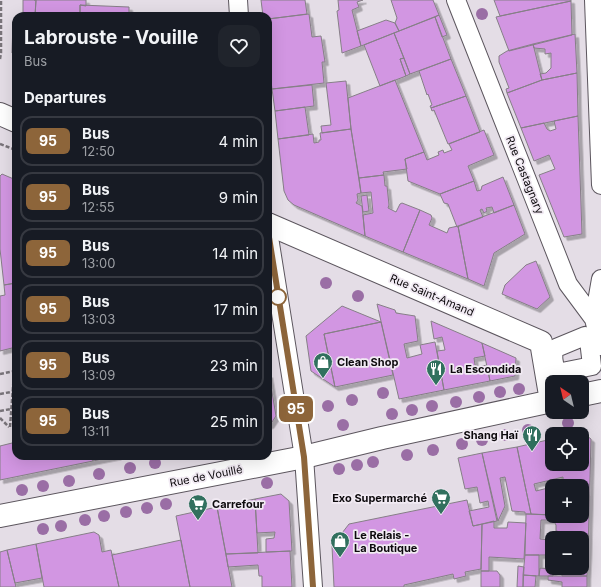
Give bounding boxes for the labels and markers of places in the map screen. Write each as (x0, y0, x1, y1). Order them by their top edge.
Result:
unlabelled marker (269, 288, 287, 306)
shop icon: Clean Shop (312, 351, 334, 379)
place label: Clean Shop (337, 355, 398, 369)
restaurant icon: La Escondida (425, 358, 447, 386)
place label: La Escondida (450, 362, 521, 376)
restaurant icon: Shang Haï (521, 424, 543, 452)
place label: Shang Haï (464, 428, 519, 442)
supermarket icon: Exo Supermarché (430, 487, 452, 515)
place label: Exo Supermarché (332, 491, 427, 505)
supermarket icon: Carrefour (187, 493, 209, 521)
place label: Carrefour (212, 497, 265, 511)
place label: Le Relais - La Boutique (354, 528, 418, 555)
shop icon: Le Relais - La Boutique (329, 530, 351, 558)

